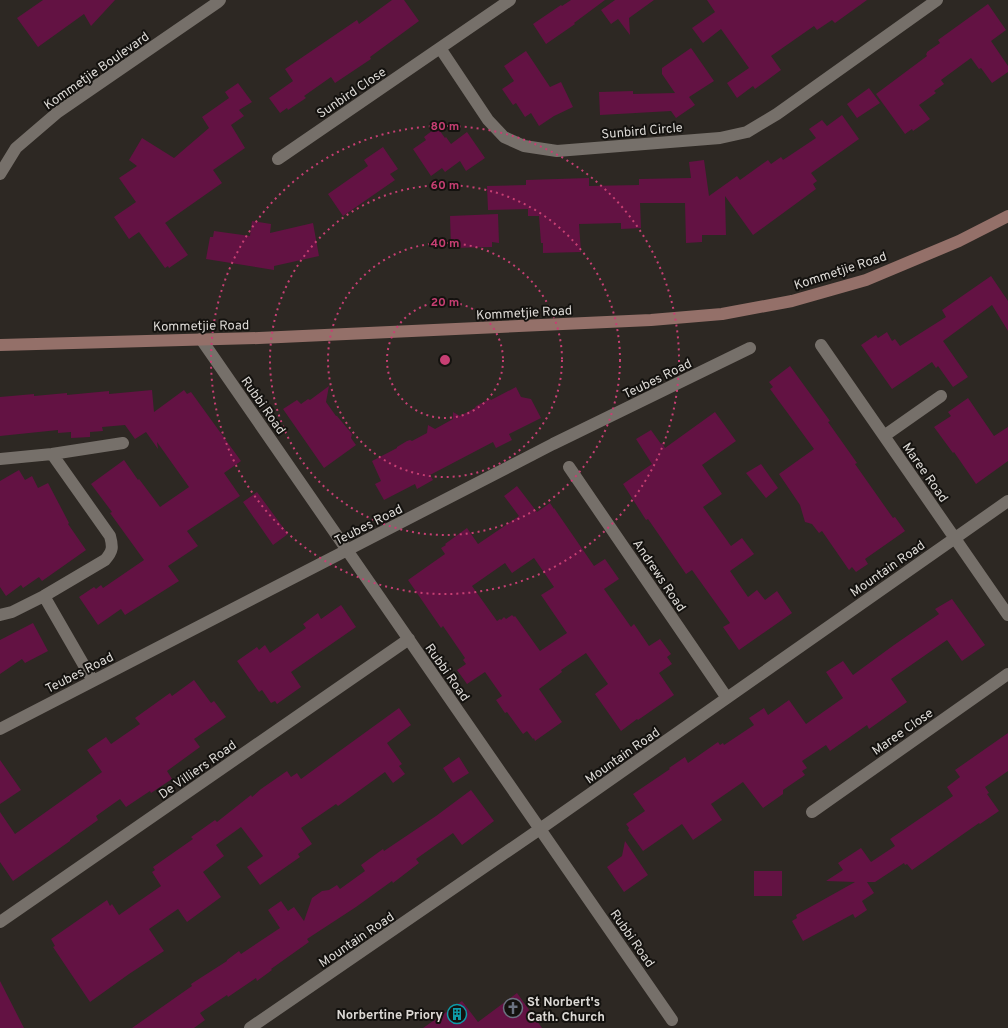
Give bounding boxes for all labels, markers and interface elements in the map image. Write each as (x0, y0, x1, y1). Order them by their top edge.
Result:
street label: Kommetjie Boulevard (41, 29, 153, 114)
street label: Sunbird Close (314, 65, 390, 123)
text: 80 m (431, 119, 459, 135)
street label: Sunbird Circle (601, 120, 684, 144)
text: 60 m (431, 178, 459, 194)
text: 40 m (430, 236, 460, 252)
street label: Kommetjie Road (792, 249, 889, 294)
text: 20 m (431, 295, 459, 311)
street label: Kommetjie Road (476, 303, 573, 325)
street label: Kommetjie Road (153, 318, 249, 336)
centre of rings (438, 353, 452, 367)
street label: Teubes Road (621, 356, 695, 403)
street label: Rubbi Road (237, 374, 288, 438)
street label: Maree Road (898, 440, 951, 506)
street label: Teubes Road (332, 502, 406, 550)
street label: Andrews Road (628, 537, 688, 615)
street label: Mountain Road (848, 538, 929, 601)
street label: Rubbi Road (421, 641, 472, 705)
street label: Teubes Road (43, 650, 117, 698)
street label: Maree Close (869, 706, 937, 760)
street label: Mountain Road (583, 725, 664, 788)
street label: De Villiers Road (156, 738, 240, 803)
street label: Rubbi Road (606, 907, 657, 971)
street label: Mountain Road (316, 910, 398, 972)
place label: St Norbert's Cath. Church (527, 995, 605, 1026)
church icon: St Norbert's Cath. Church (502, 997, 524, 1019)
building icon: Norbertine Priory (446, 1003, 468, 1025)
place label: Norbertine Priory (336, 1008, 444, 1024)

